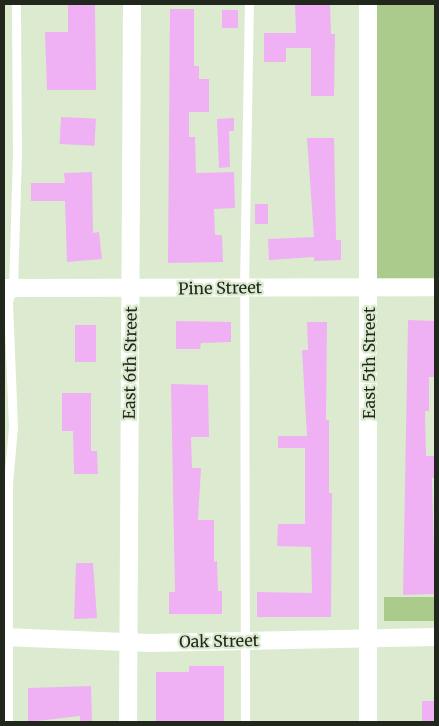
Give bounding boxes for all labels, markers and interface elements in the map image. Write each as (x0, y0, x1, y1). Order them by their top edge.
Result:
street label: Pine Street (178, 278, 262, 298)
street label: East 6th Street (119, 306, 141, 420)
street label: East 5th Street (359, 307, 379, 419)
street label: Oak Street (179, 631, 259, 651)

